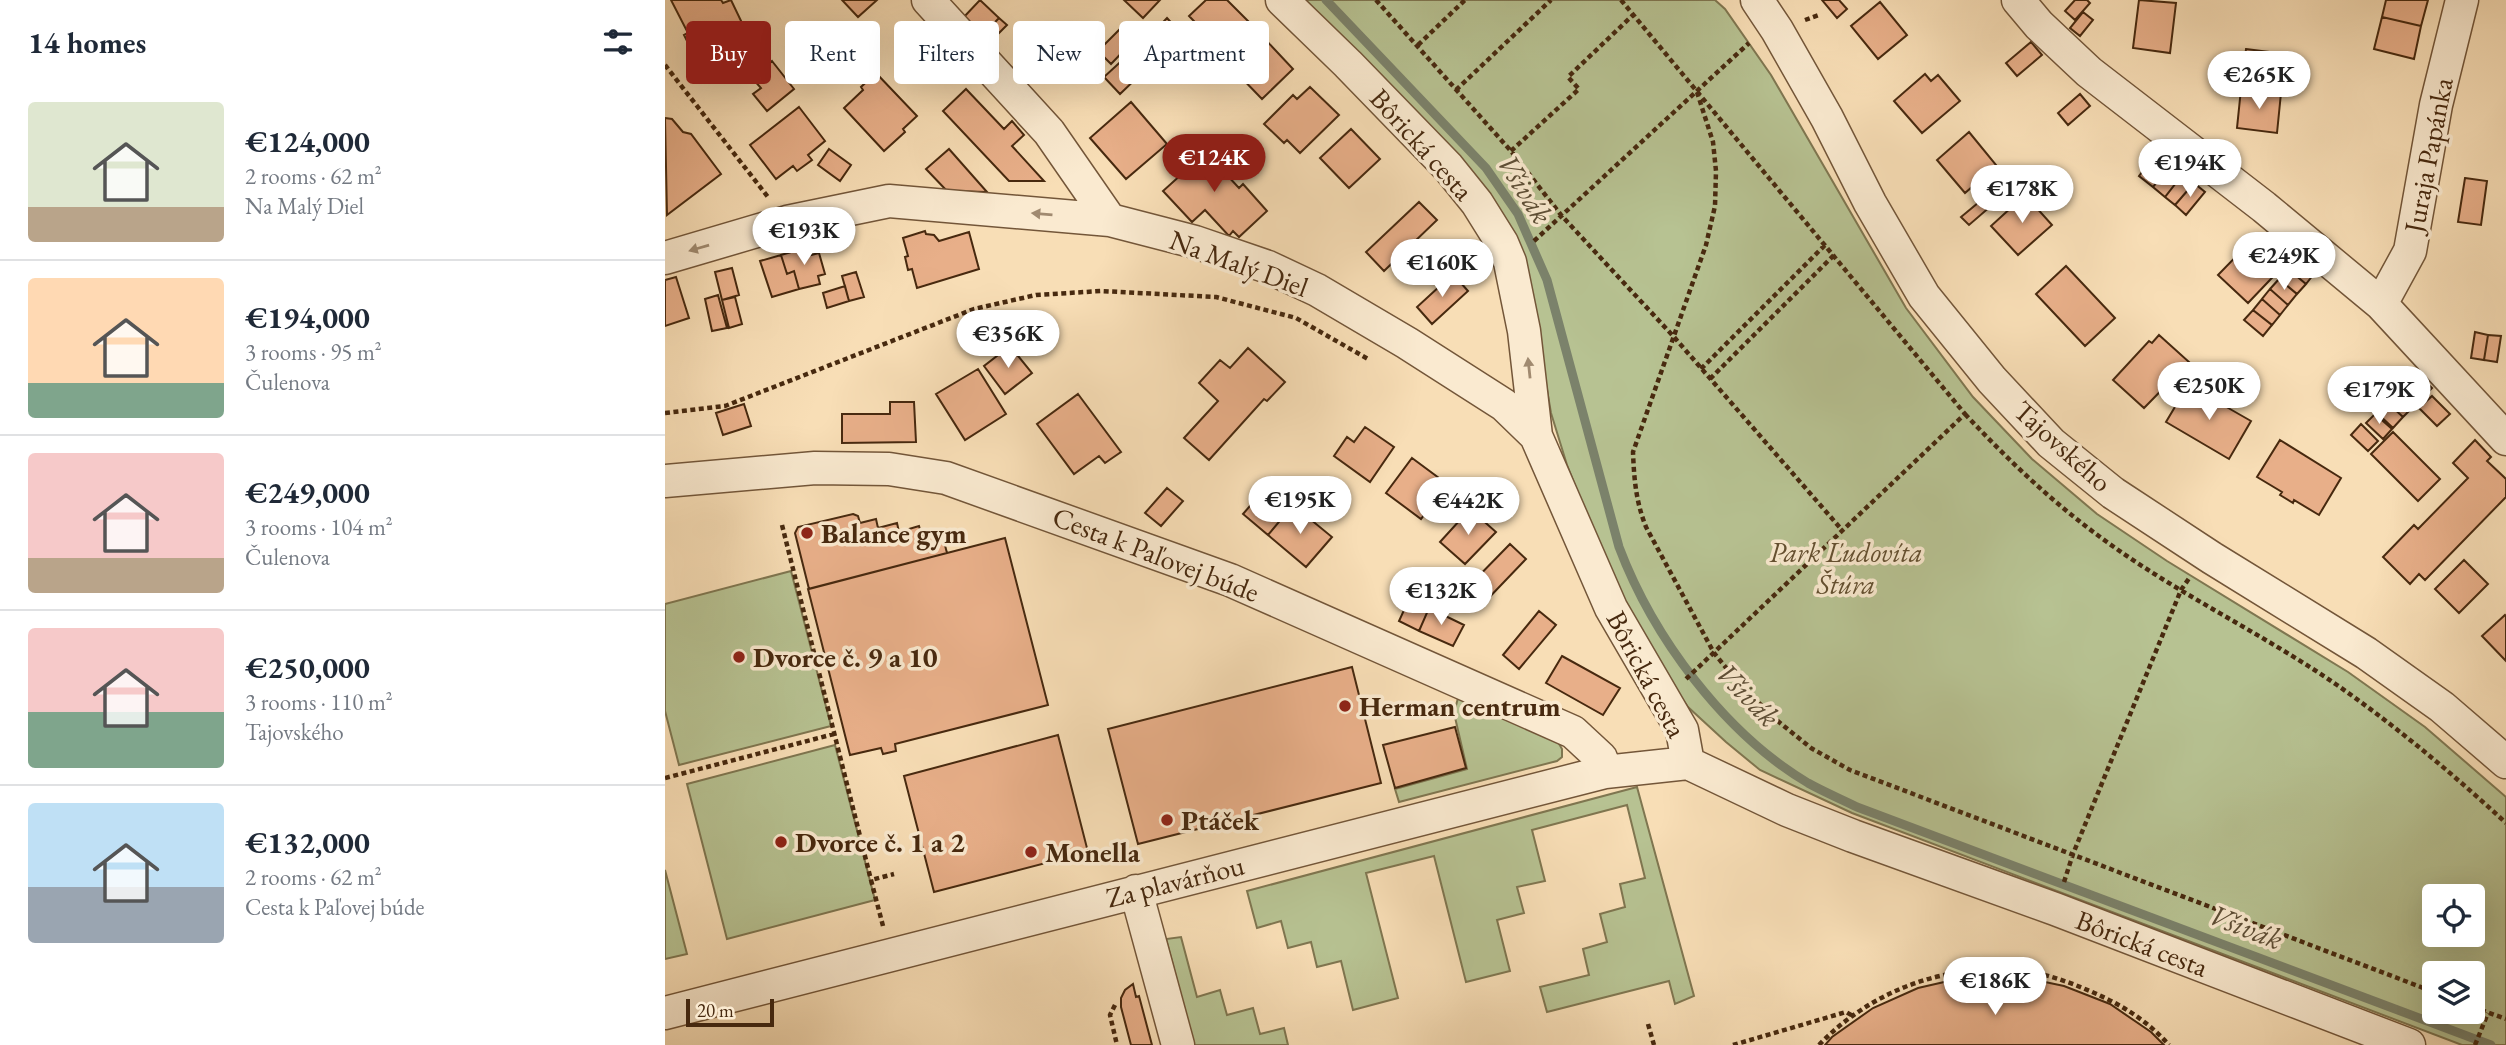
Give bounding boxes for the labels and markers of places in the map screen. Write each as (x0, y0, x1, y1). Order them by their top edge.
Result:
pin: €265K (2210, 52, 2308, 111)
pin: €124K (1165, 134, 1263, 194)
pin: €194K (2141, 140, 2239, 199)
pin: €178K (1973, 166, 2071, 225)
pin: €193K (755, 208, 853, 267)
pin: €249K (2235, 232, 2333, 292)
pin: €160K (1393, 240, 1491, 299)
pin: €356K (959, 310, 1057, 370)
pin: €250K (2160, 362, 2258, 422)
pin: €179K (2330, 366, 2428, 426)
pin: €195K (1251, 476, 1349, 536)
pin: €442K (1419, 477, 1517, 537)
place label: Balance gym (821, 515, 967, 551)
marker: Balance gym (799, 525, 815, 541)
pin: €132K (1392, 568, 1490, 627)
place label: Dvorce č. 9 a 10 (753, 639, 938, 675)
marker: Dvorce č. 9 a 10 (731, 649, 747, 665)
place label: Herman centrum (1359, 688, 1561, 724)
marker: Herman centrum (1337, 698, 1353, 714)
place label: Ptáček (1181, 802, 1260, 838)
marker: Ptáček (1159, 812, 1175, 828)
place label: Dvorce č. 1 a 2 (795, 824, 965, 860)
marker: Dvorce č. 1 a 2 (773, 834, 789, 850)
place label: Monella (1045, 834, 1141, 870)
marker: Monella (1023, 844, 1039, 860)
pin: €186K (1946, 958, 2044, 1017)

